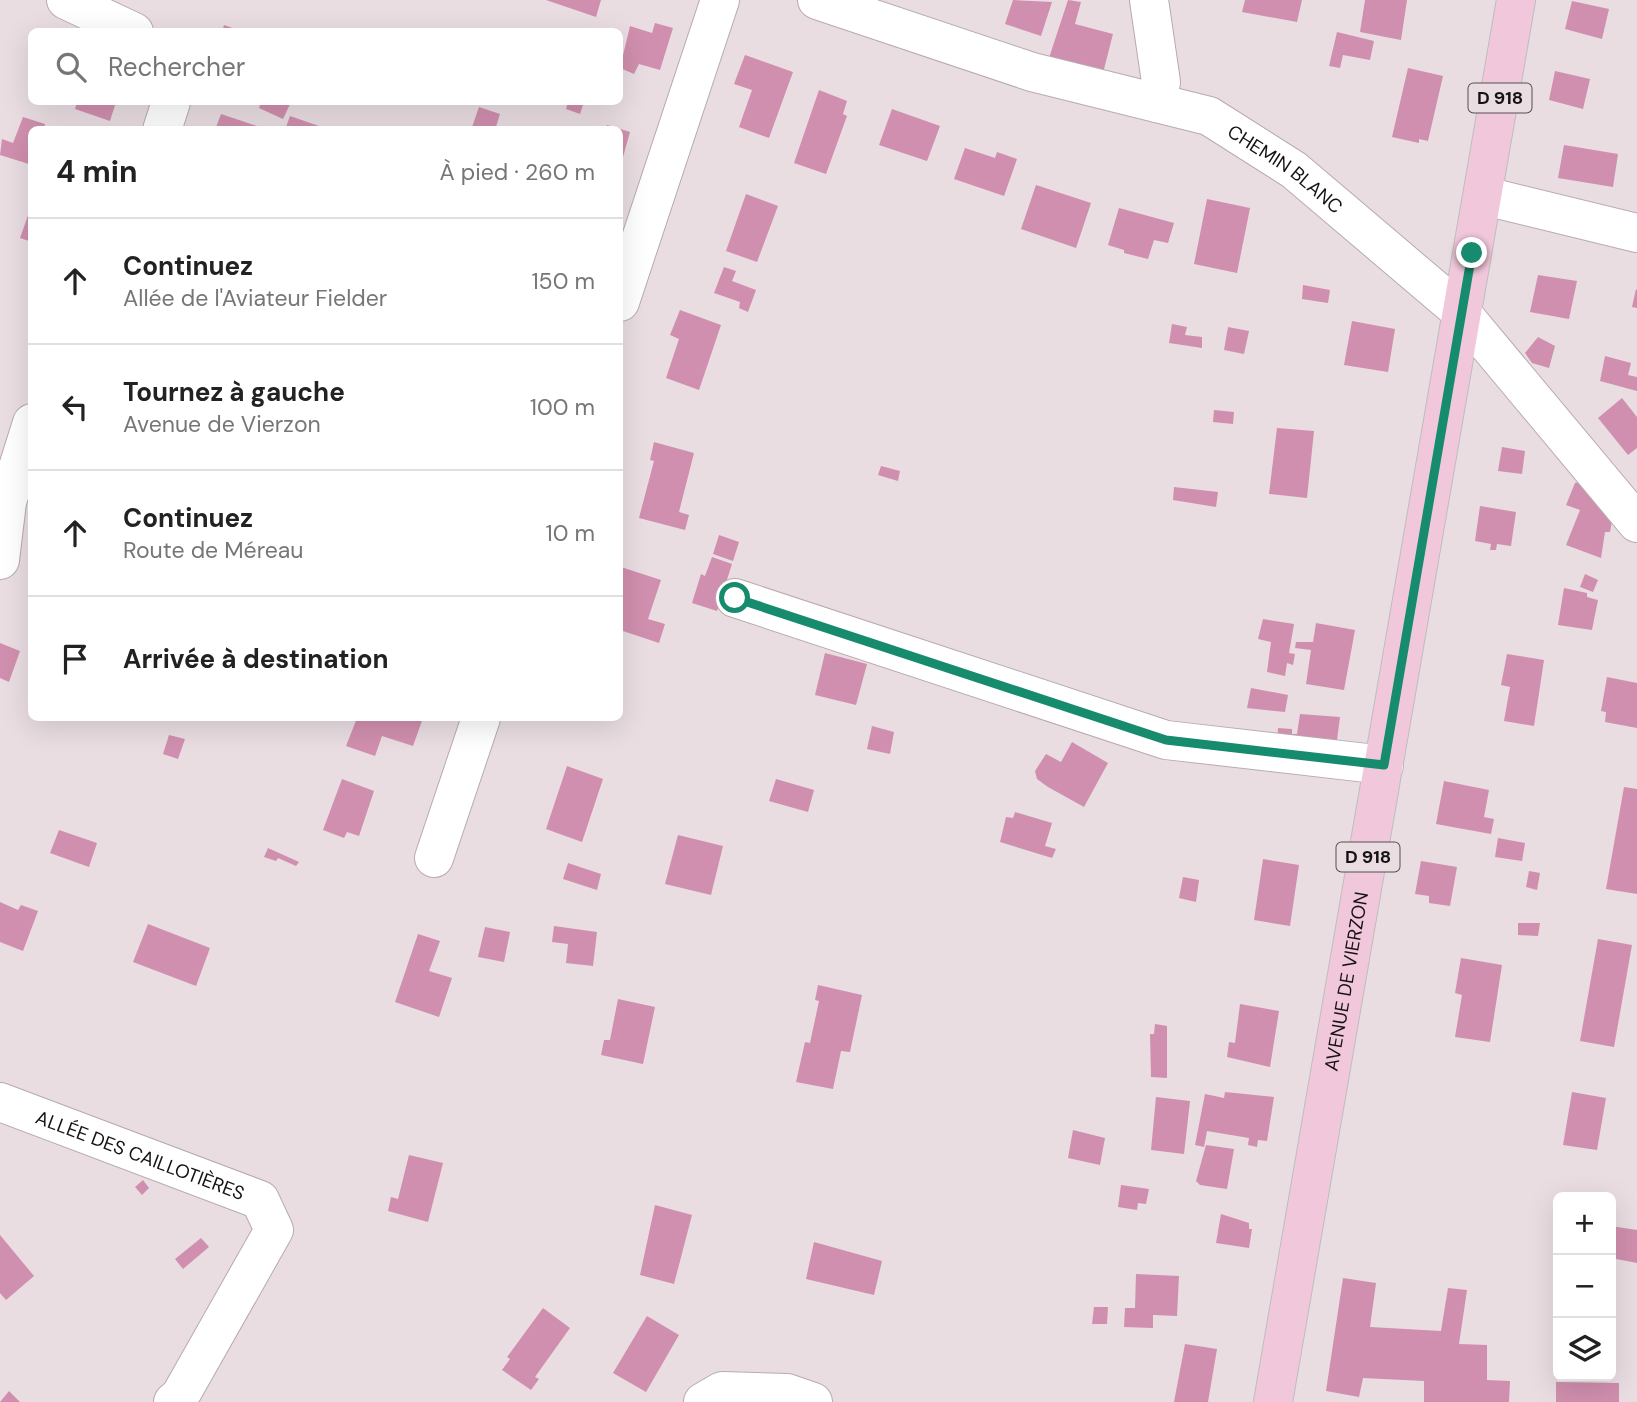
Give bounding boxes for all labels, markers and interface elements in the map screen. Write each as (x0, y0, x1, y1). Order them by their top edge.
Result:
search box (28, 28, 623, 105)
icon: search (52, 48, 90, 86)
text: Rechercher (108, 50, 245, 84)
road number: D 918 (1468, 84, 1532, 113)
street label: CHEMIN BLANC (1223, 119, 1348, 219)
text: 4 min (56, 152, 138, 191)
text: À pied · 260 m (439, 157, 595, 187)
route end (1456, 237, 1487, 268)
text: Continuez (123, 249, 253, 283)
icon: ahead (56, 262, 94, 300)
text: 150 m (531, 266, 595, 296)
text: Allée de l'Aviateur Fielder (123, 283, 387, 313)
text: Tournez à gauche (123, 375, 345, 409)
icon: left (56, 388, 94, 426)
text: 100 m (530, 392, 595, 422)
text: Avenue de Vierzon (123, 409, 321, 439)
text: Continuez (123, 501, 253, 535)
icon: ahead (56, 514, 94, 552)
text: 10 m (545, 518, 595, 548)
text: Route de Méreau (123, 535, 304, 565)
route start (719, 582, 750, 613)
icon: arrive (56, 640, 94, 678)
text: Arrivée à destination (123, 642, 389, 676)
road number: D 918 (1336, 842, 1400, 872)
street label: AVENUE DE VIERZON (1319, 890, 1374, 1073)
street label: ALLÉE DES CAILLOTIÈRES (32, 1105, 248, 1206)
map controls (1553, 1192, 1616, 1381)
button: + (1553, 1192, 1616, 1255)
button: − (1553, 1255, 1616, 1318)
button: layers (1553, 1318, 1616, 1381)

